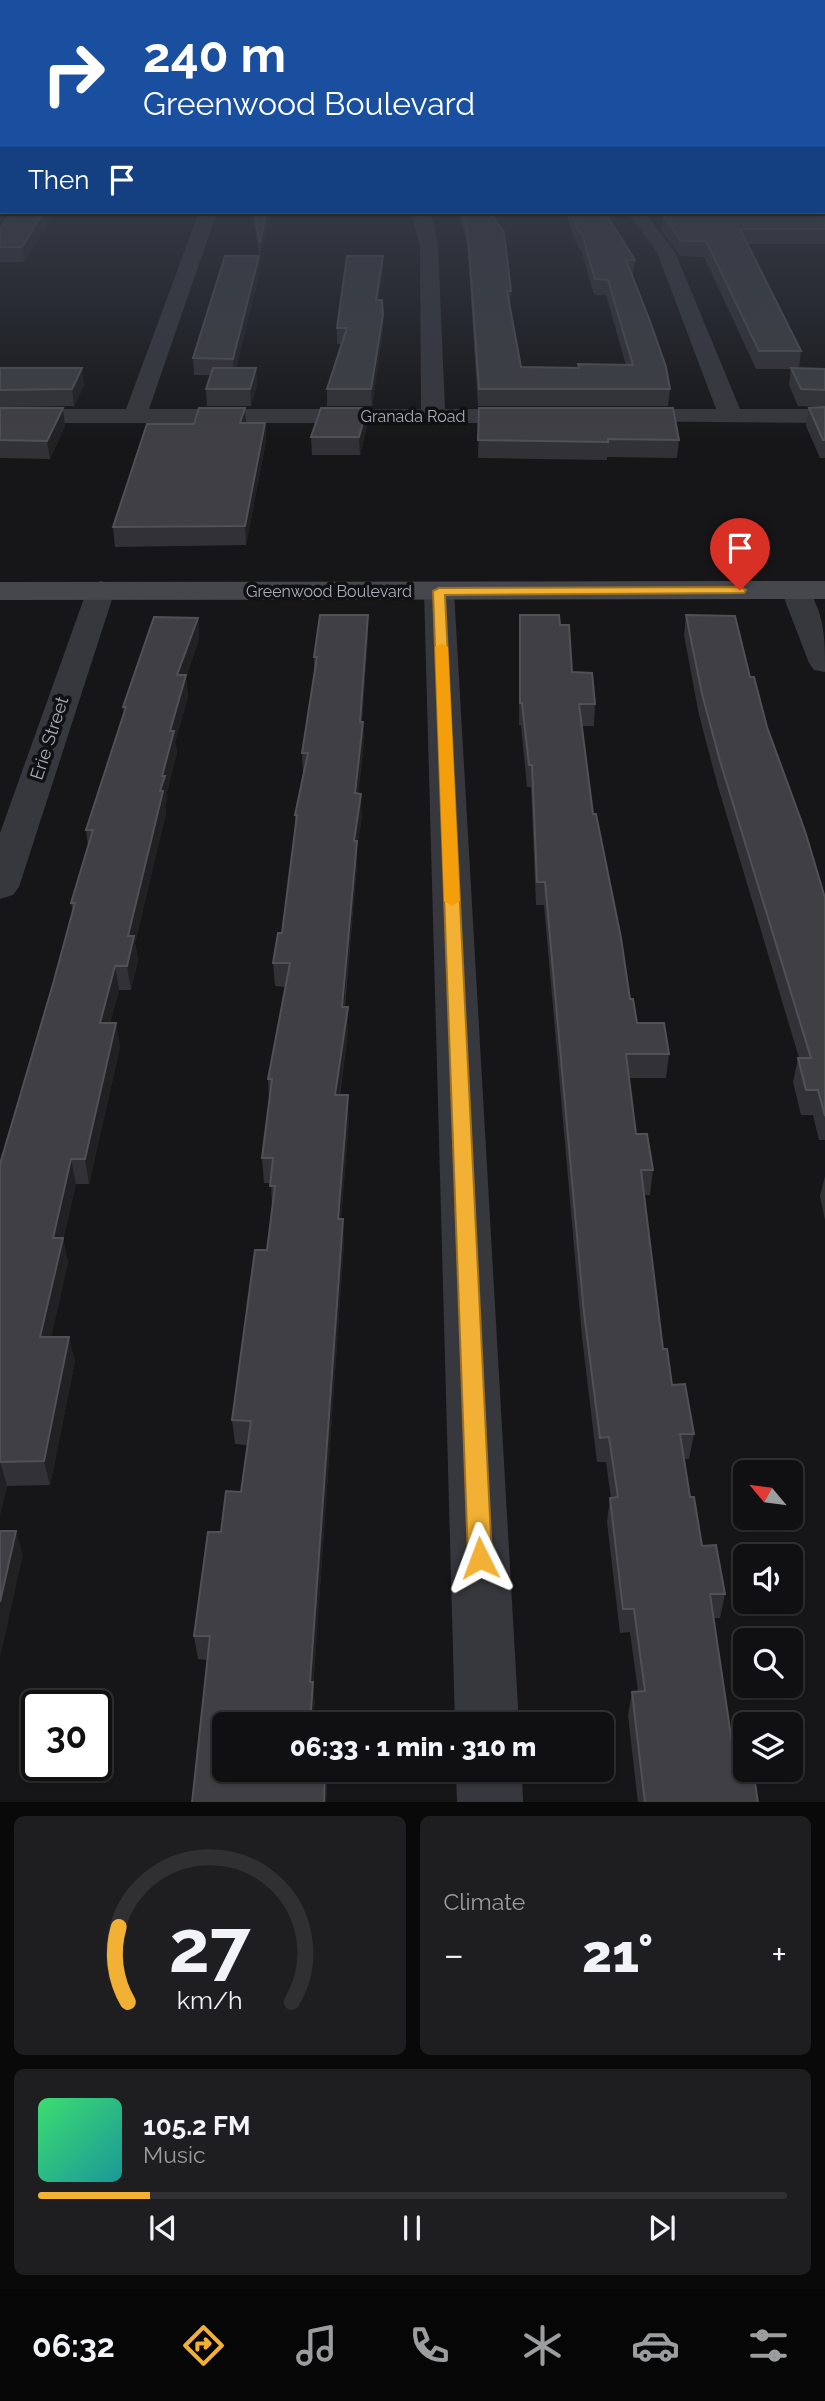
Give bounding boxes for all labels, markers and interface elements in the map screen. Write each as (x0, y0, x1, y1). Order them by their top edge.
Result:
text: 240 m (143, 26, 286, 83)
icon: right (28, 28, 119, 119)
text: Greenwood Boulevard (143, 85, 475, 122)
icon: arrive (103, 161, 141, 199)
text: Then (28, 165, 89, 195)
street label: Granada Road (361, 407, 466, 426)
pin (710, 518, 770, 590)
icon: arrive (721, 529, 759, 567)
street label: Greenwood Boulevard (246, 582, 412, 601)
street label: Erie Street (26, 694, 72, 782)
north arrow (733, 1460, 803, 1530)
map controls (733, 1460, 803, 1782)
position arrow (443, 1521, 517, 1595)
button: sound (733, 1544, 803, 1614)
button: search (733, 1628, 803, 1698)
speed limit sign: 30 (21, 1690, 112, 1781)
button: layers (733, 1712, 803, 1782)
text: 06:33 · 1 min · 310 m (290, 1732, 536, 1762)
text: Climate (444, 1888, 525, 1915)
text: 27 (169, 1904, 251, 1989)
text: 21° (582, 1923, 653, 1984)
text: − (444, 1932, 464, 1977)
text: + (771, 1932, 787, 1977)
text: km/h (177, 1984, 243, 2014)
text: 105.2 FM (143, 2111, 250, 2141)
text: Music (143, 2141, 206, 2168)
icon: previous (144, 2209, 182, 2247)
icon: pause (393, 2209, 431, 2247)
icon: next (643, 2209, 681, 2247)
icon: directions (179, 2321, 228, 2370)
icon: music (292, 2321, 341, 2370)
icon: phone (405, 2321, 454, 2370)
icon: climate (518, 2321, 567, 2370)
icon: car (631, 2321, 680, 2370)
icon: filters (744, 2321, 793, 2370)
text: 06:32 (32, 2327, 115, 2364)

